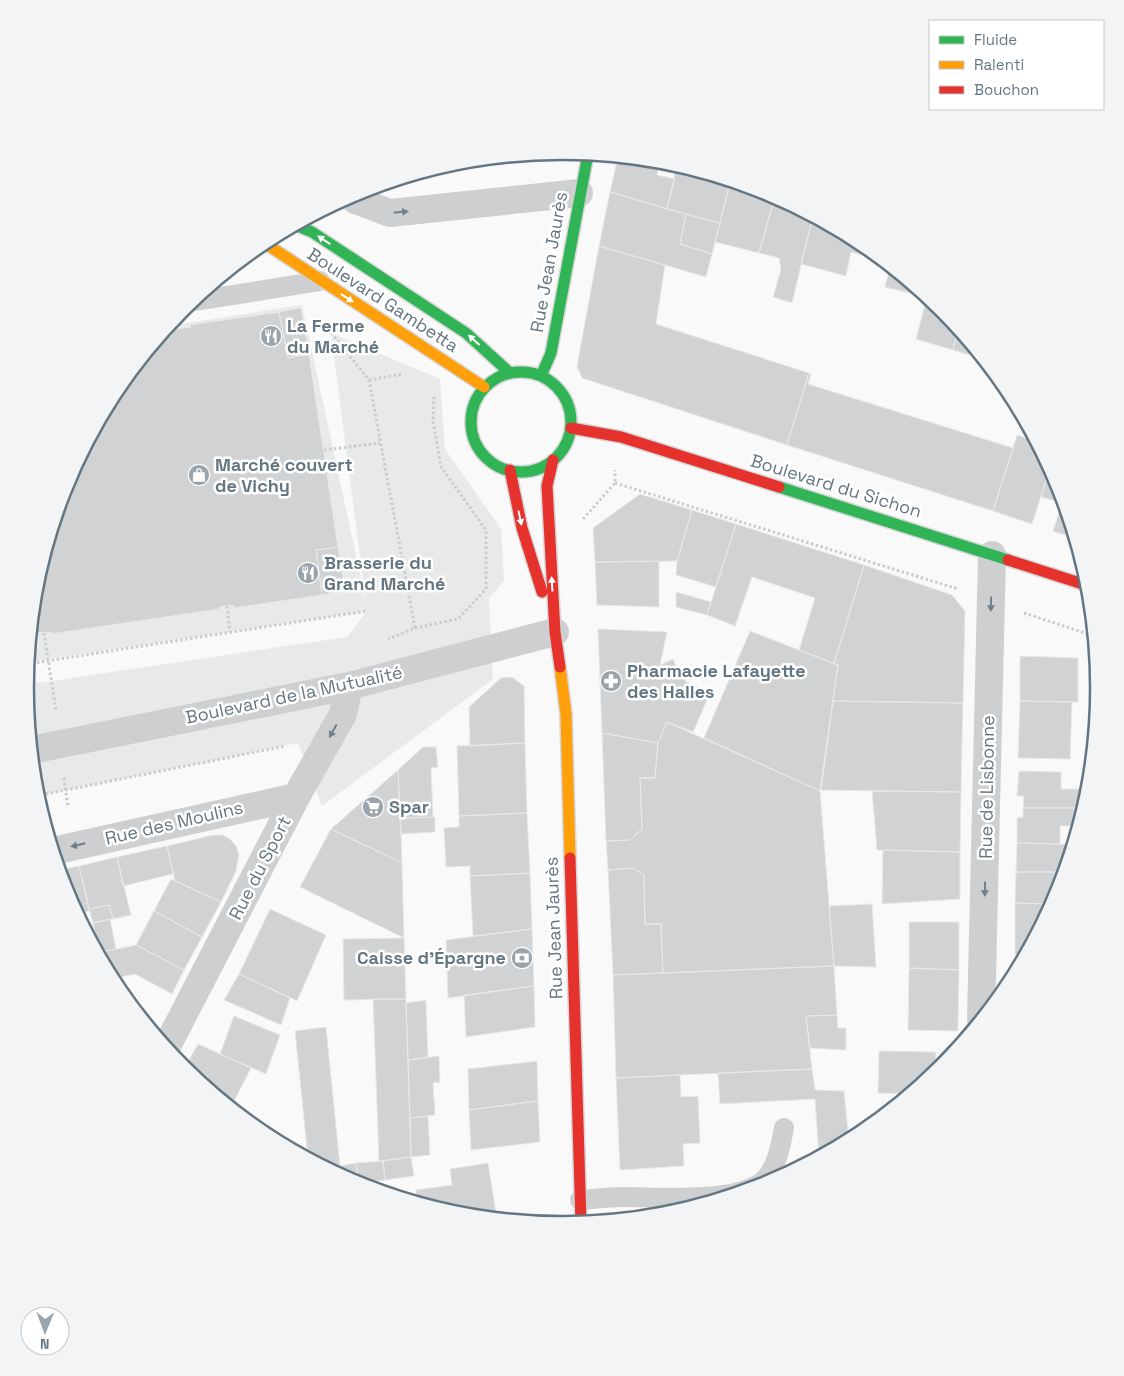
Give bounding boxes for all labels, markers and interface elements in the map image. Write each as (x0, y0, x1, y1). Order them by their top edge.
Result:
legend (929, 20, 1104, 110)
text: Fluide (974, 30, 1017, 49)
text: Ralenti (974, 55, 1024, 74)
text: Bouchon (974, 80, 1039, 99)
street label: Rue Jean Jaurès (525, 190, 572, 334)
one-way arrow (393, 208, 409, 216)
one-way arrow (317, 236, 331, 245)
street label: Boulevard Gambetta (303, 242, 463, 357)
one-way arrow (341, 293, 354, 302)
place label: La Ferme du Marché (287, 314, 379, 358)
restaurant icon: La Ferme du Marché (259, 324, 283, 348)
one-way arrow (468, 334, 480, 346)
street label: Boulevard du Sichon (748, 449, 925, 523)
place label: Marché couvert de Vichy (215, 453, 353, 497)
shop icon: Marché couvert de Vichy (187, 463, 211, 487)
one-way arrow (516, 510, 524, 526)
place label: Brasserie du Grand Marché (324, 551, 445, 595)
restaurant icon: Brasserie du Grand Marché (296, 561, 320, 585)
one-way arrow (548, 575, 556, 591)
one-way arrow (987, 596, 995, 612)
place label: Pharmacie Lafayette des Halles (627, 659, 806, 703)
street label: Boulevard de la Mutualité (183, 660, 404, 729)
pharmacy icon: Pharmacie Lafayette des Halles (599, 669, 623, 693)
street label: Rue de Lisbonne (974, 715, 999, 859)
one-way arrow (329, 724, 337, 739)
street label: Rue des Moulins (103, 795, 245, 850)
supermarket icon: Spar (361, 795, 385, 819)
place label: Spar (389, 795, 429, 818)
street label: Rue du Sport (223, 812, 296, 924)
one-way arrow (70, 841, 85, 849)
street label: Rue Jean Jaurès (540, 856, 567, 1000)
one-way arrow (980, 881, 988, 897)
place label: Caisse d'Épargne (357, 946, 506, 969)
bank icon: Caisse d'Épargne (510, 946, 534, 970)
north arrow (20, 1306, 70, 1356)
text: N (40, 1335, 50, 1353)

